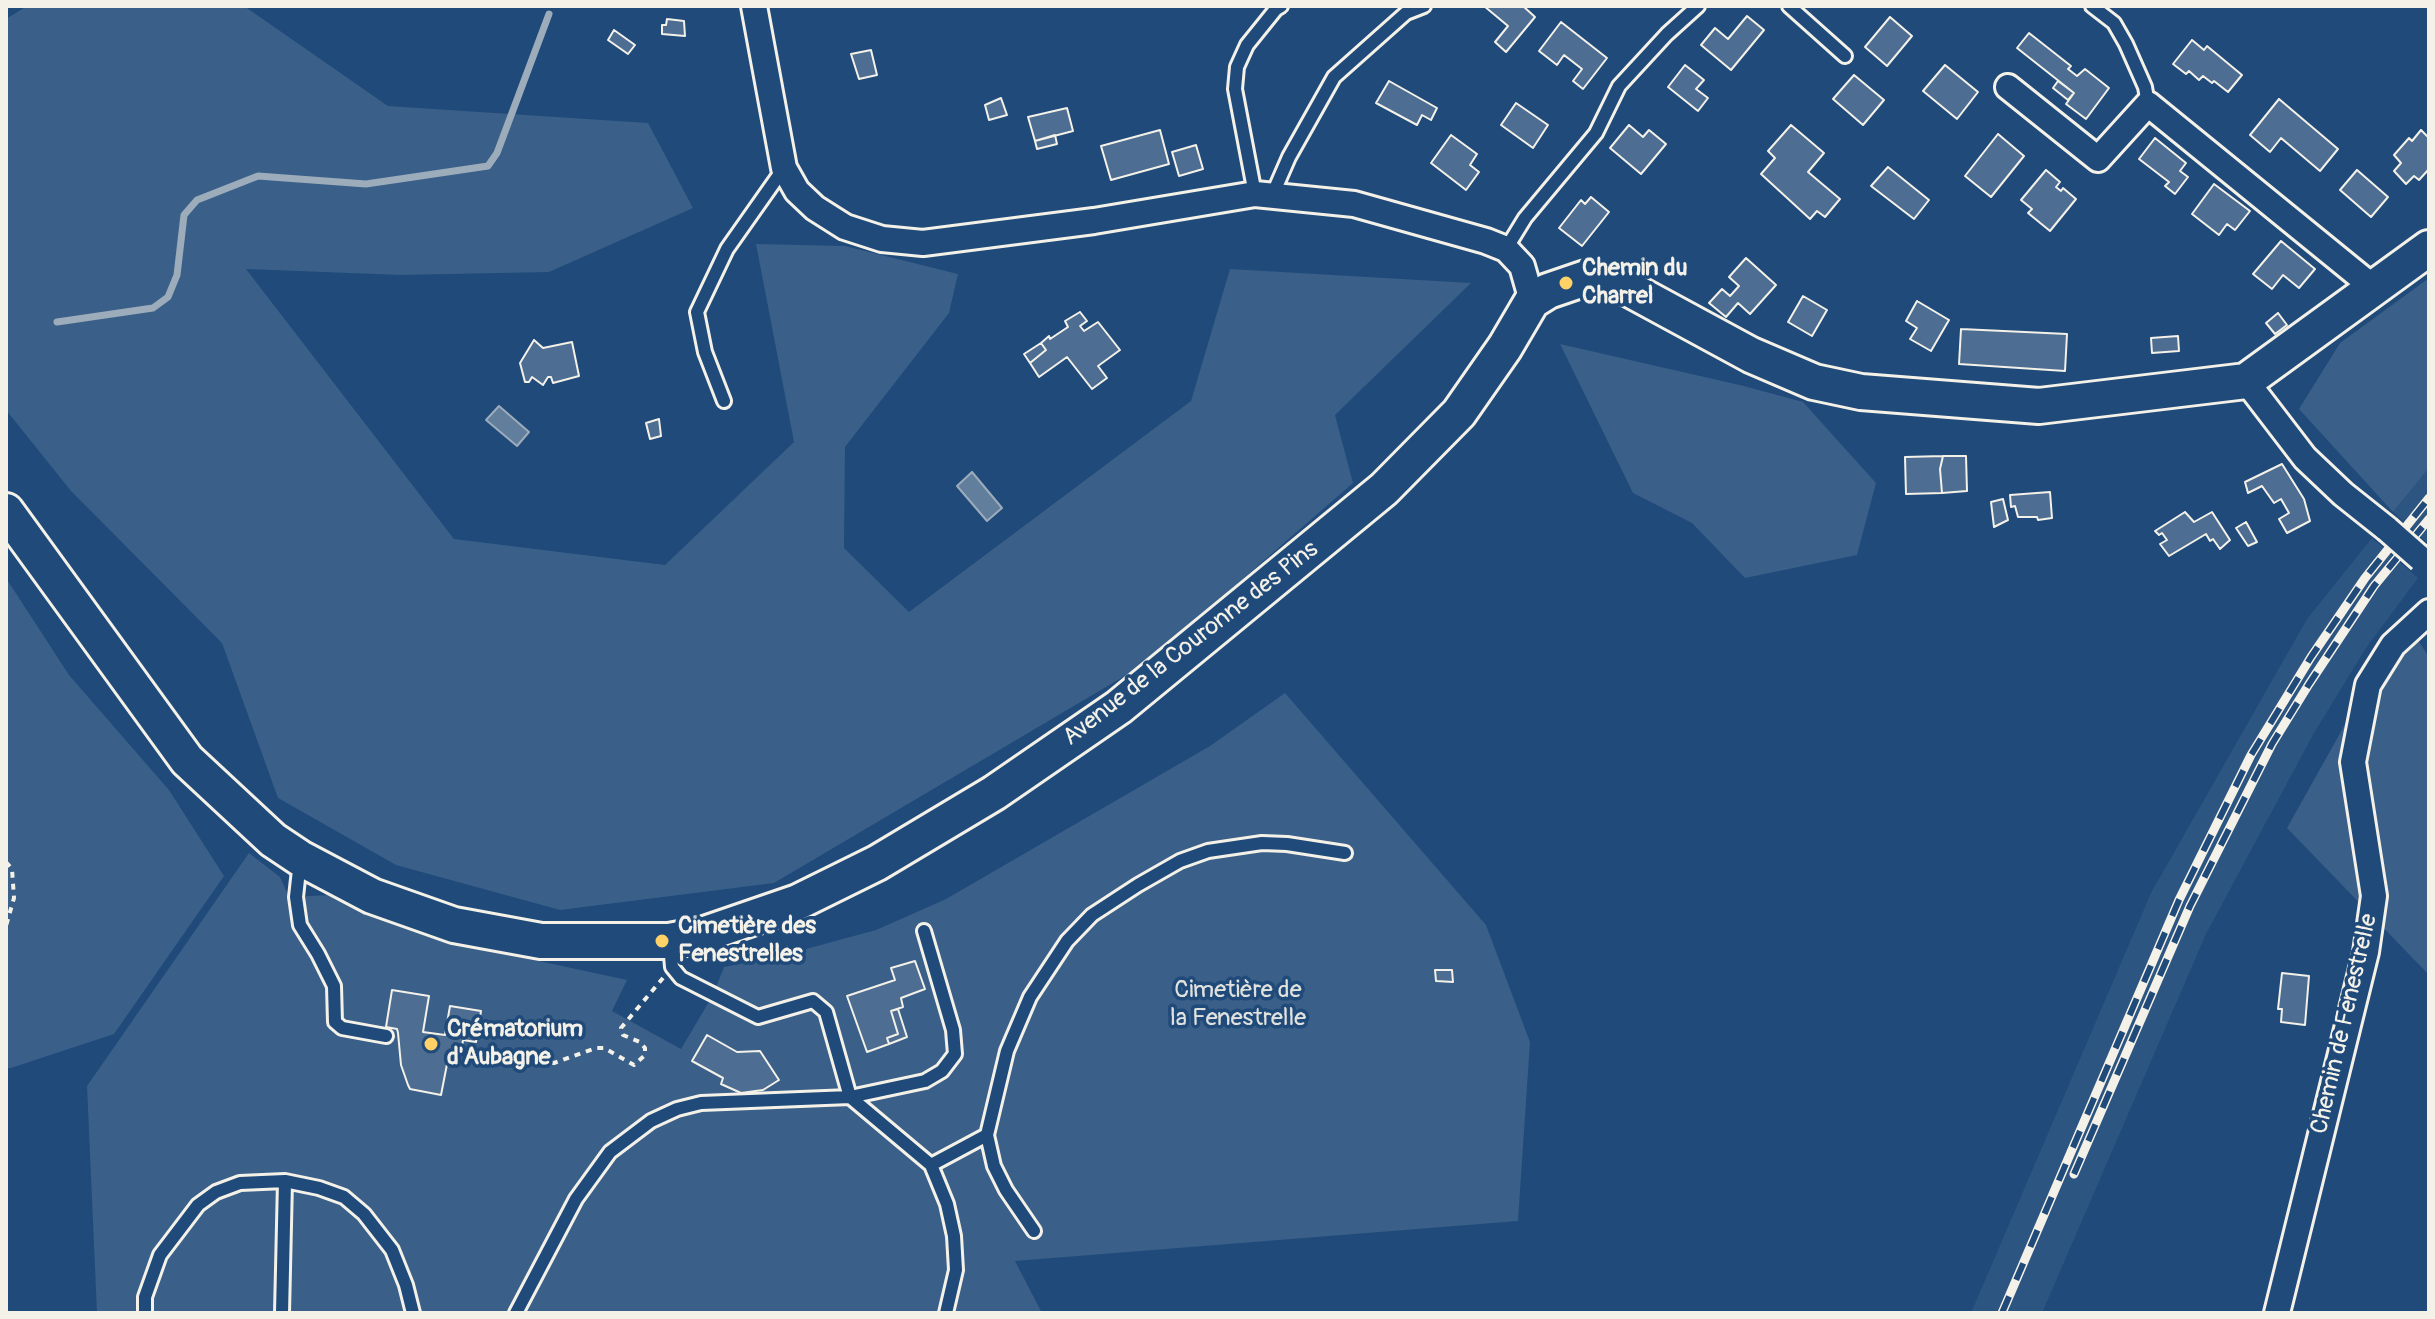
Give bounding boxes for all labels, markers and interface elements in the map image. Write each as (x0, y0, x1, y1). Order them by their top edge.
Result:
place label: Chemin du Charrel (1582, 255, 1688, 311)
marker: Chemin du Charrel (1557, 274, 1575, 292)
street label: Avenue de la Couronne des Pins (1058, 535, 1324, 753)
street label: Chemin de Fenestrelle (2306, 911, 2384, 1137)
place label: Cimetière des Fenestrelles (678, 913, 816, 969)
marker: Cimetière des Fenestrelles (653, 932, 671, 950)
park label: Cimetière de la Fenestrelle (1170, 977, 1306, 1033)
place label: Crématorium d'Aubagne (447, 1016, 583, 1072)
marker: Crématorium d'Aubagne (422, 1035, 440, 1053)

